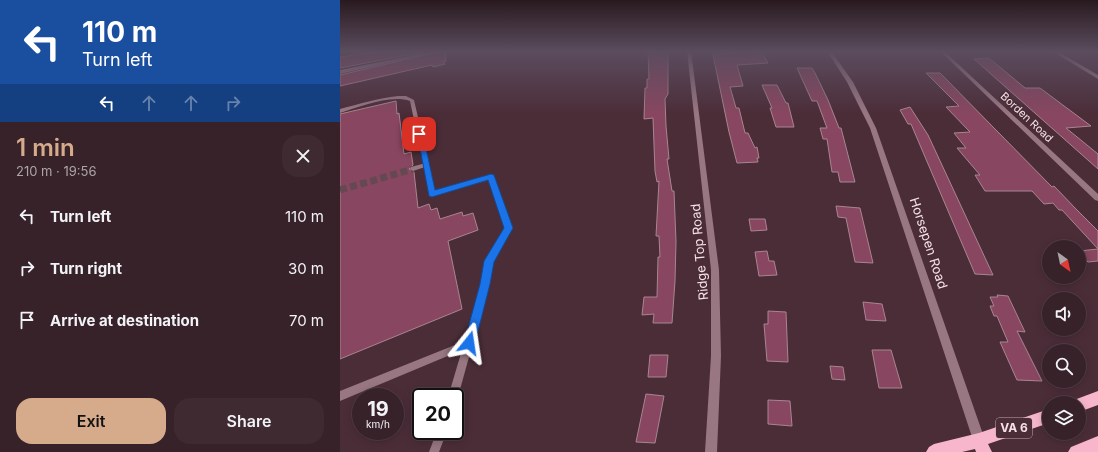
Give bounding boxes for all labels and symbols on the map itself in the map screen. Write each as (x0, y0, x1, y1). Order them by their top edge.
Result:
street label: Borden Road (998, 89, 1056, 145)
pin (402, 117, 436, 151)
street label: Horsepen Road (907, 195, 951, 291)
street label: Ridge Top Road (687, 203, 711, 301)
north arrow (1042, 240, 1086, 284)
position arrow (448, 322, 490, 364)
speed limit sign: 20 (412, 388, 464, 440)
road number: VA 6 (996, 418, 1032, 438)

